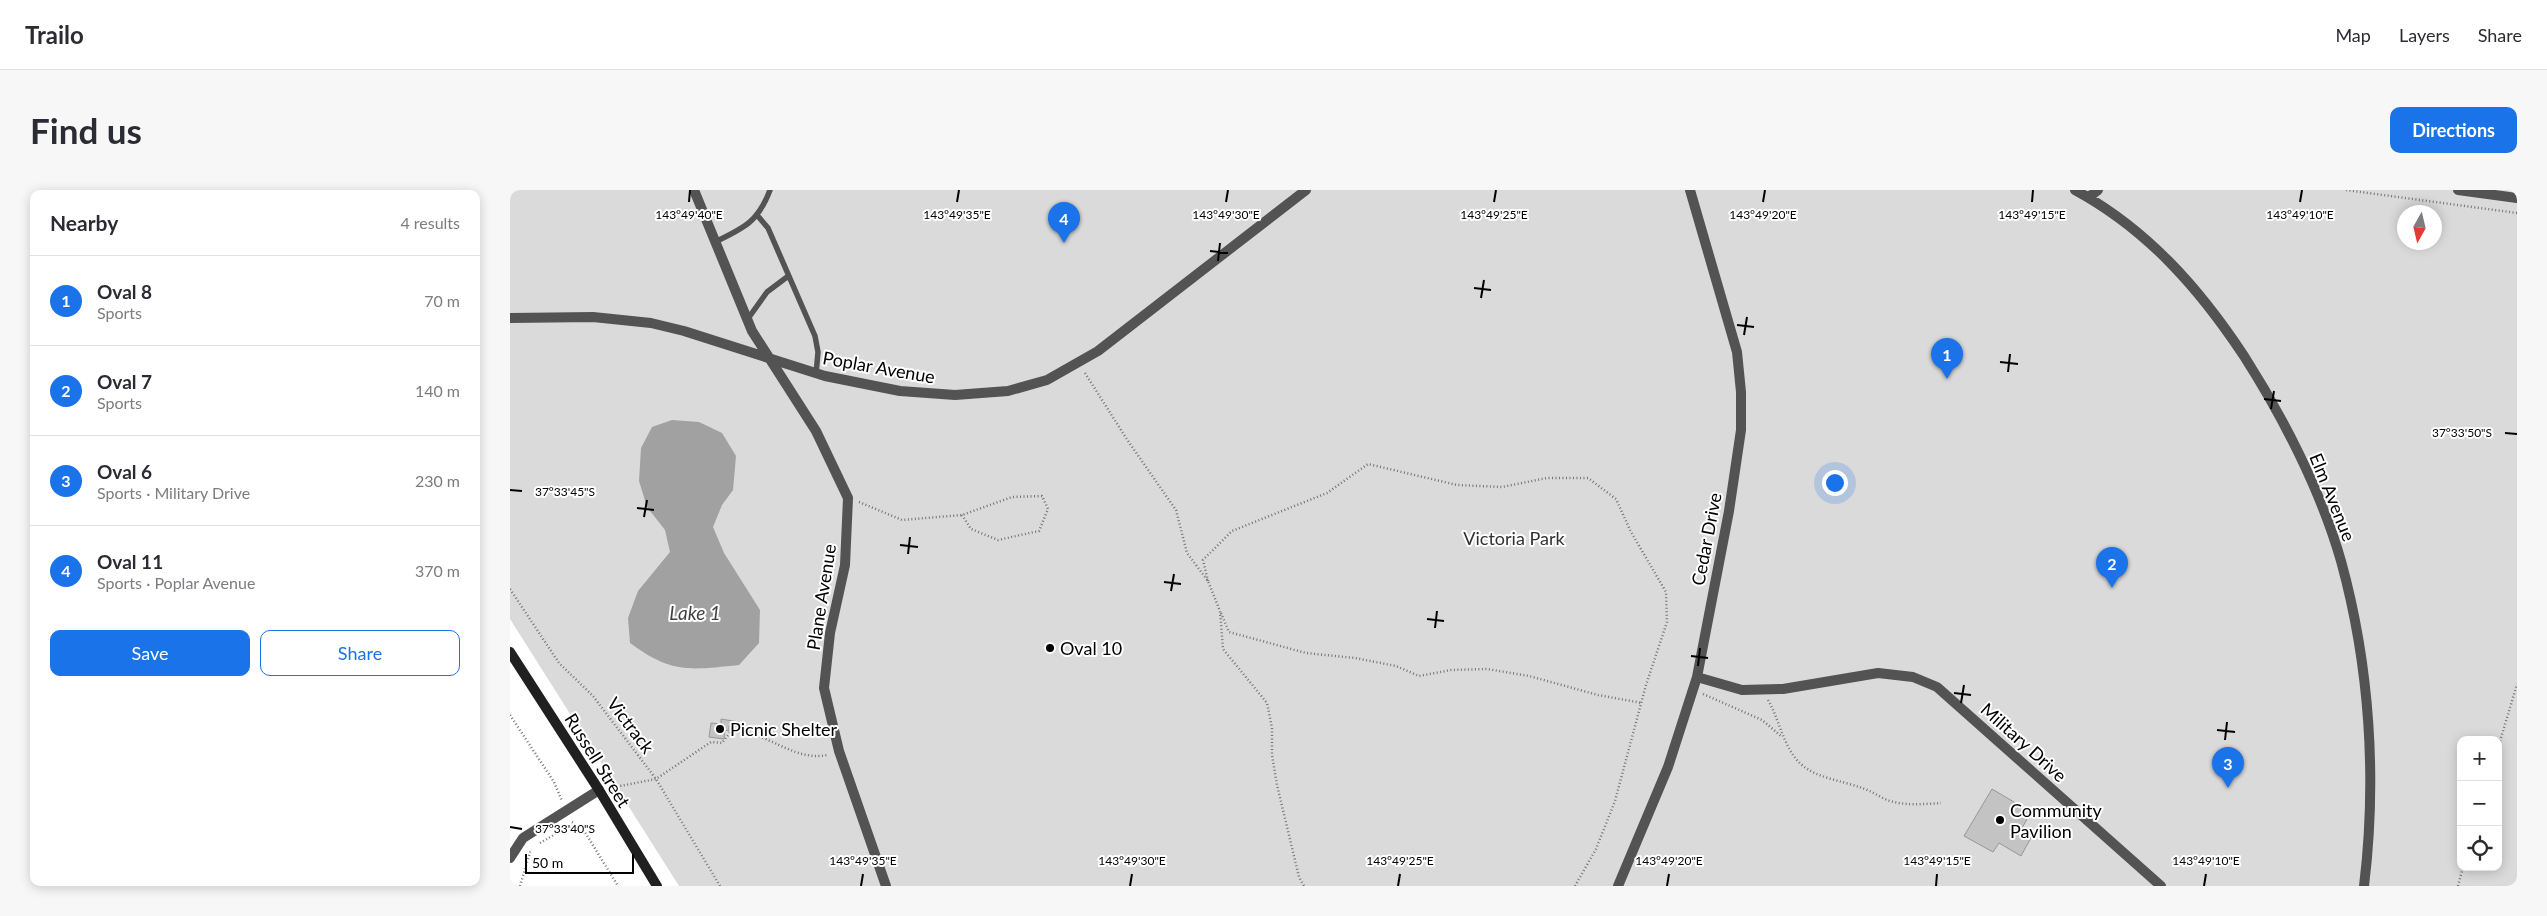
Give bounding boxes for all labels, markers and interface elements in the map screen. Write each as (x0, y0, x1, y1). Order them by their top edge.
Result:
text: Trailo (25, 20, 84, 49)
text: Map (2335, 24, 2371, 46)
text: Layers (2399, 24, 2450, 46)
text: Share (2478, 24, 2522, 46)
button: Directions (2390, 107, 2517, 153)
text: Find us (30, 109, 142, 151)
pin: 4 (1048, 202, 1080, 243)
north arrow (2397, 205, 2442, 250)
text: 143°49'40"E (655, 207, 723, 222)
text: 143°49'35"E (923, 207, 991, 222)
text: 143°49'30"E (1192, 207, 1260, 222)
text: 143°49'25"E (1460, 207, 1528, 222)
text: 143°49'20"E (1729, 207, 1797, 222)
text: 143°49'15"E (1998, 207, 2066, 222)
text: 143°49'10"E (2266, 207, 2334, 222)
text: Nearby (50, 210, 118, 235)
text: 4 results (400, 213, 460, 232)
text: Oval 8 (97, 280, 152, 303)
text: 1 (61, 291, 71, 310)
text: 70 m (424, 291, 460, 310)
text: Sports (97, 303, 142, 322)
pin: 1 (1931, 338, 1963, 379)
street label: Poplar Avenue (821, 346, 937, 388)
text: Oval 7 (97, 370, 152, 393)
text: 2 (61, 381, 71, 400)
text: 140 m (415, 381, 460, 400)
text: Sports (97, 393, 142, 412)
text: 37°33'50"S (2432, 425, 2492, 440)
street label: Elm Avenue (2305, 450, 2361, 544)
text: Oval 6 (97, 460, 152, 483)
your location (1822, 470, 1848, 496)
text: 3 (61, 471, 71, 490)
text: 230 m (415, 471, 460, 490)
text: Sports · Military Drive (97, 483, 250, 502)
text: 37°33'45"S (535, 484, 595, 499)
street label: Cedar Drive (1686, 491, 1726, 587)
park label: Victoria Park (1463, 527, 1566, 549)
street label: Plane Avenue (802, 542, 840, 652)
pin: 2 (2096, 547, 2128, 588)
text: Oval 11 (97, 550, 163, 573)
text: 4 (61, 561, 71, 580)
text: 370 m (415, 561, 460, 580)
text: Sports · Poplar Avenue (97, 573, 255, 592)
water label: Lake 1 (669, 601, 721, 624)
button: Save (50, 630, 250, 676)
button: Share (260, 630, 460, 676)
place label: Oval 10 (1060, 637, 1122, 659)
marker: Oval 10 (1044, 642, 1056, 654)
street label: Victrack (603, 693, 660, 758)
street label: Military Drive (1977, 698, 2071, 786)
street label: Russell Street (560, 709, 636, 811)
place label: Picnic Shelter (730, 718, 838, 740)
marker: Picnic Shelter (714, 723, 726, 735)
map controls (2457, 736, 2502, 871)
button: + (2457, 736, 2502, 781)
pin: 3 (2212, 747, 2244, 788)
button: − (2457, 781, 2502, 826)
place label: Community Pavilion (2010, 799, 2103, 842)
marker: Community Pavilion (1994, 814, 2006, 826)
text: 37°33'40"S (535, 821, 595, 836)
button: locate (2457, 826, 2502, 871)
scale bar (525, 851, 634, 874)
text: 143°49'35"E (829, 853, 897, 868)
text: 143°49'30"E (1098, 853, 1166, 868)
text: 143°49'25"E (1366, 853, 1434, 868)
text: 143°49'20"E (1635, 853, 1703, 868)
text: 143°49'15"E (1903, 853, 1971, 868)
text: 143°49'10"E (2172, 853, 2240, 868)
text: 50 m (532, 854, 563, 871)

